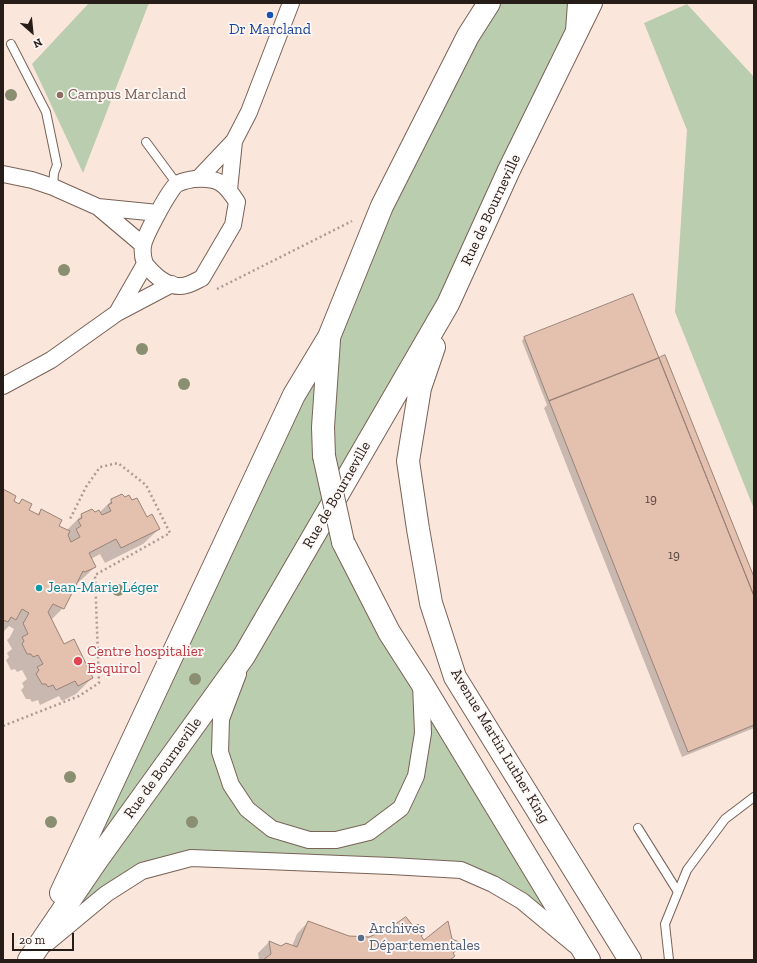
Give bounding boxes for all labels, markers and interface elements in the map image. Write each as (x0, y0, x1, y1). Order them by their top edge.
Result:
marker: Dr Marcland (265, 10, 275, 20)
north arrow (12, 12, 52, 52)
place label: Dr Marcland (229, 21, 311, 39)
text: N (31, 35, 44, 51)
place label: Campus Marcland (68, 86, 186, 104)
marker: Campus Marcland (55, 90, 65, 100)
street label: Rue de Bourneville (457, 152, 525, 268)
street label: Rue de Bourneville (299, 438, 375, 552)
house number: 19 (645, 491, 657, 507)
house number: 19 (668, 547, 680, 563)
place label: Jean-Marie Léger (47, 579, 159, 597)
marker: Jean-Marie Léger (34, 583, 44, 593)
place label: Centre hospitalier Esquirol (87, 643, 204, 678)
marker: Centre hospitalier Esquirol (72, 655, 84, 667)
street label: Avenue Martin Luther King (447, 665, 553, 827)
street label: Rue de Bourneville (120, 714, 206, 822)
place label: Archives Départementales (369, 920, 480, 955)
scale bar (14, 925, 76, 951)
text: 20 m (19, 933, 45, 947)
marker: Archives Départementales (356, 933, 366, 943)

